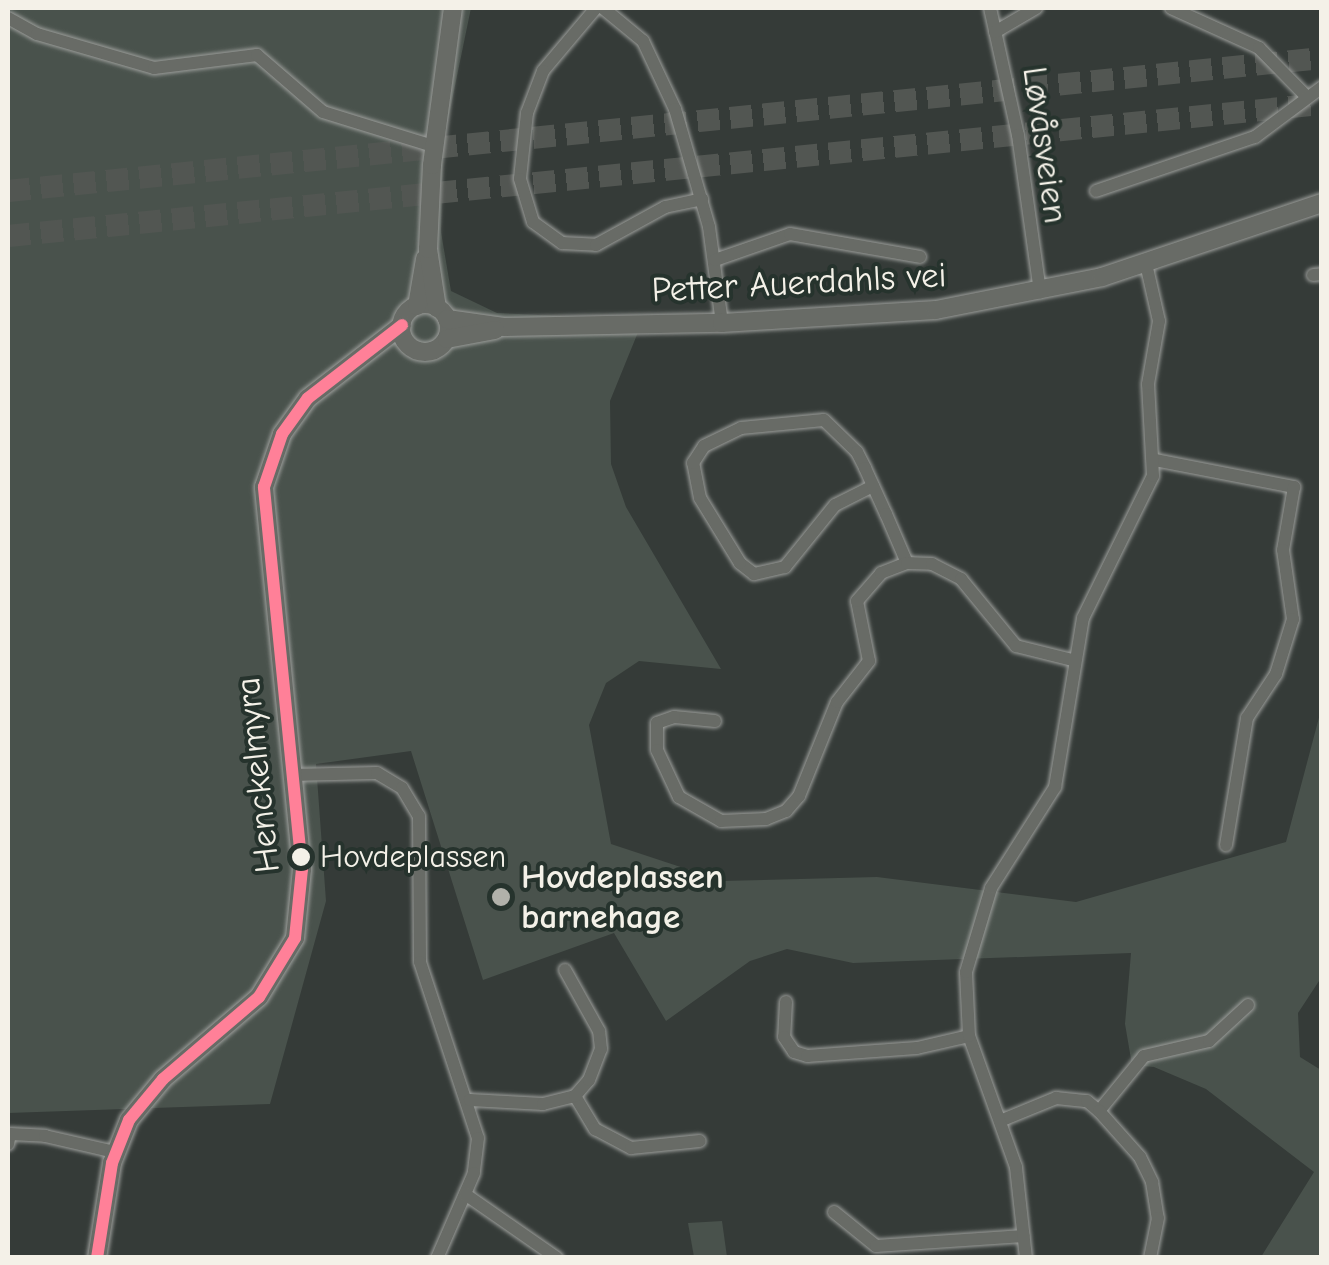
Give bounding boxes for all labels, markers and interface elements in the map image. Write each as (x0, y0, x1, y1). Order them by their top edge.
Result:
street label: Løvåsveien (1013, 64, 1077, 226)
street label: Petter Auerdahls vei (651, 254, 947, 312)
street label: Henckelmyra (227, 675, 289, 875)
place label: Hovdeplassen (320, 838, 506, 876)
marker: Hovdeplassen (291, 847, 311, 867)
place label: Hovdeplassen barnehage (521, 856, 724, 938)
marker: Hovdeplassen barnehage (490, 886, 512, 908)

